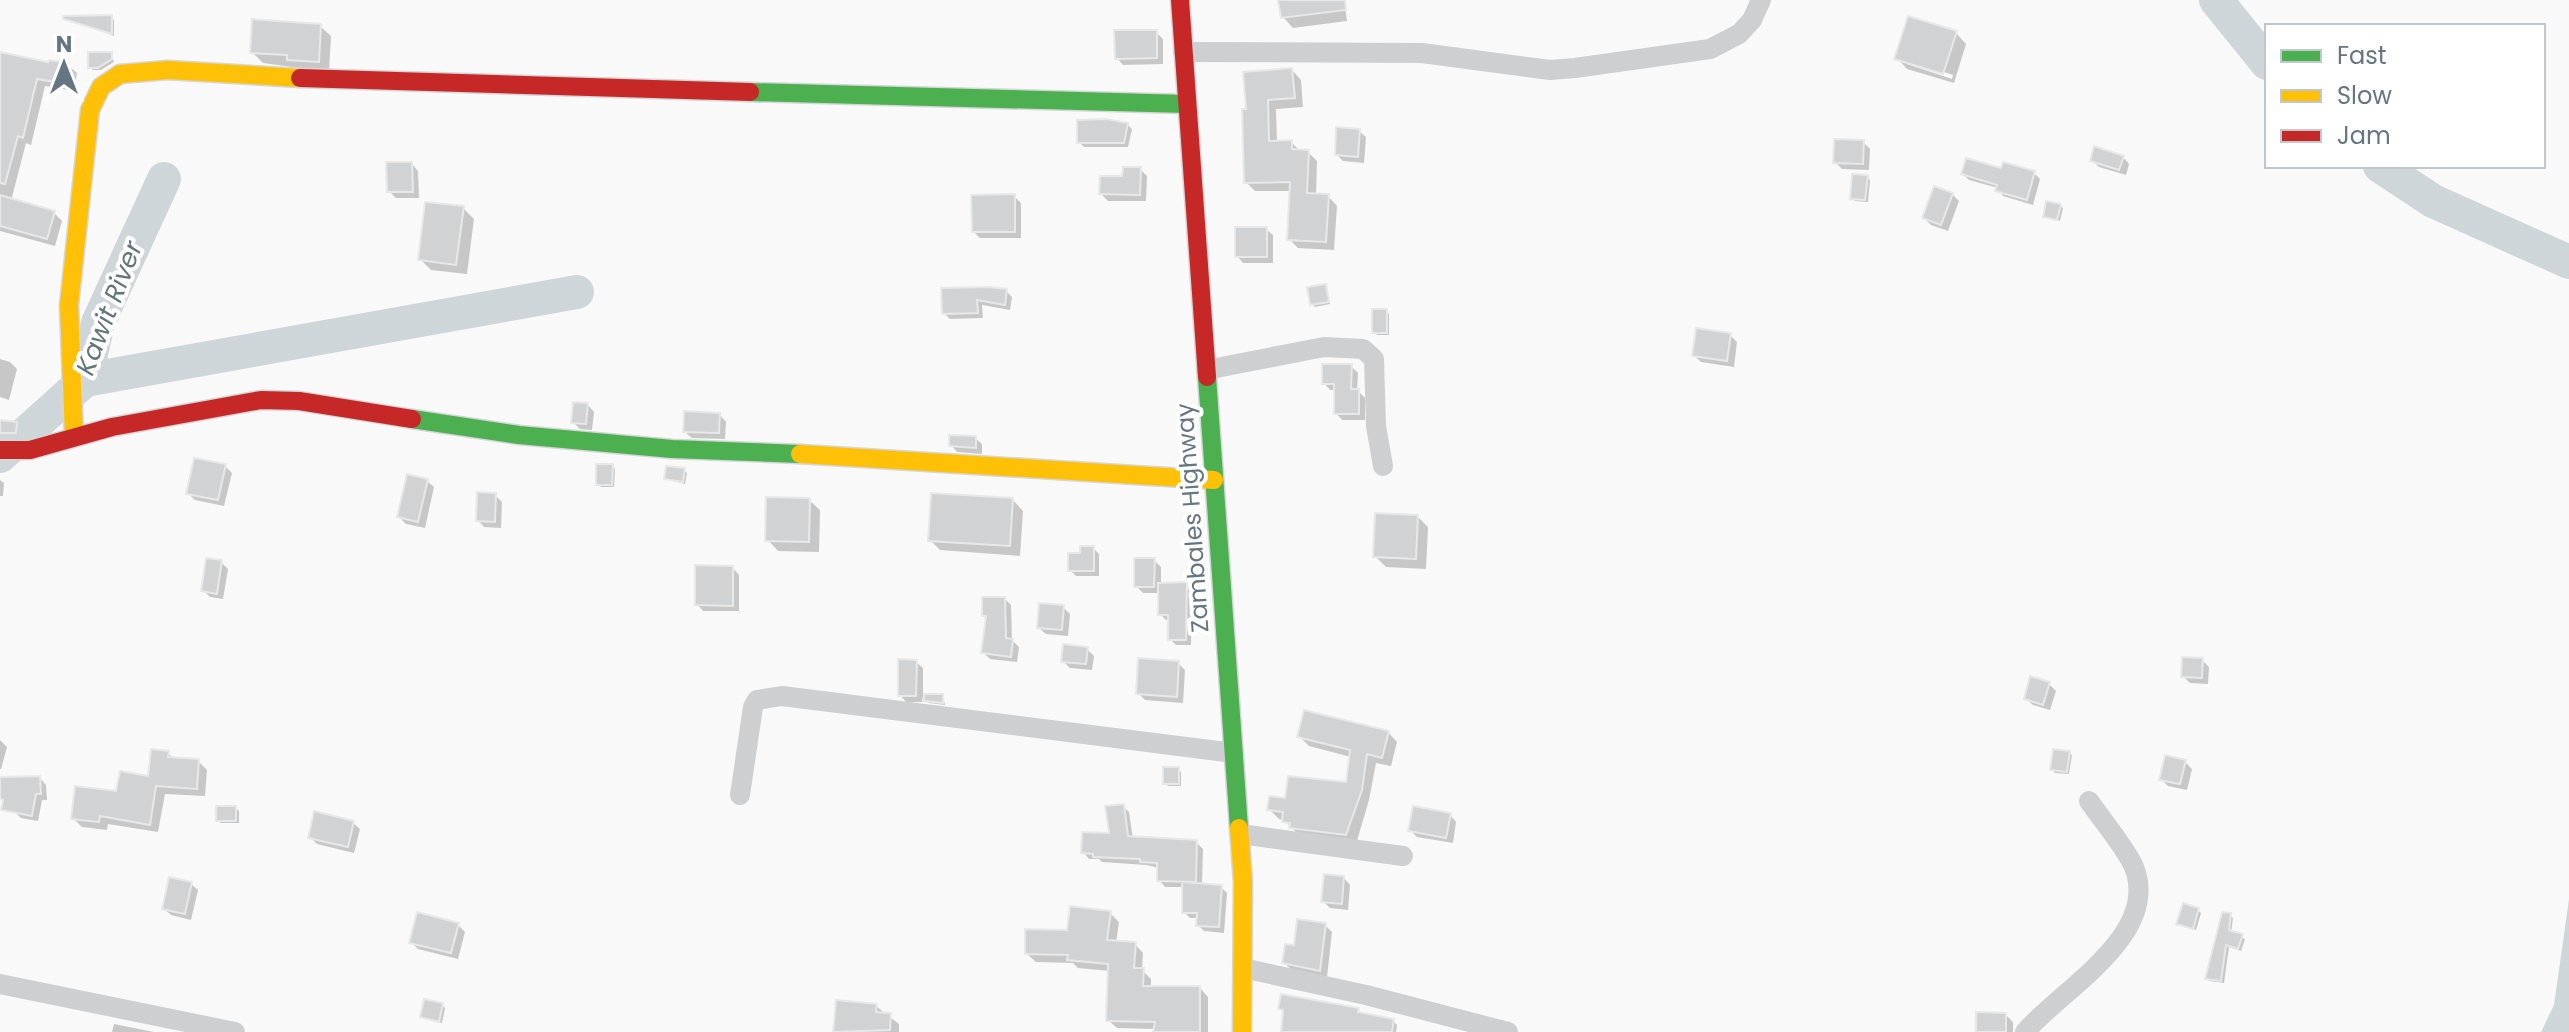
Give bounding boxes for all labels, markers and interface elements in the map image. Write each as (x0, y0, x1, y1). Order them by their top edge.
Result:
north arrow (24, 24, 104, 104)
legend (2265, 24, 2545, 168)
text: N (56, 29, 72, 60)
text: Fast (2337, 39, 2387, 72)
text: Slow (2337, 79, 2392, 112)
text: Jam (2337, 119, 2391, 152)
water label: Kawit River (67, 235, 151, 380)
street label: Zambales Highway (1167, 402, 1216, 634)

